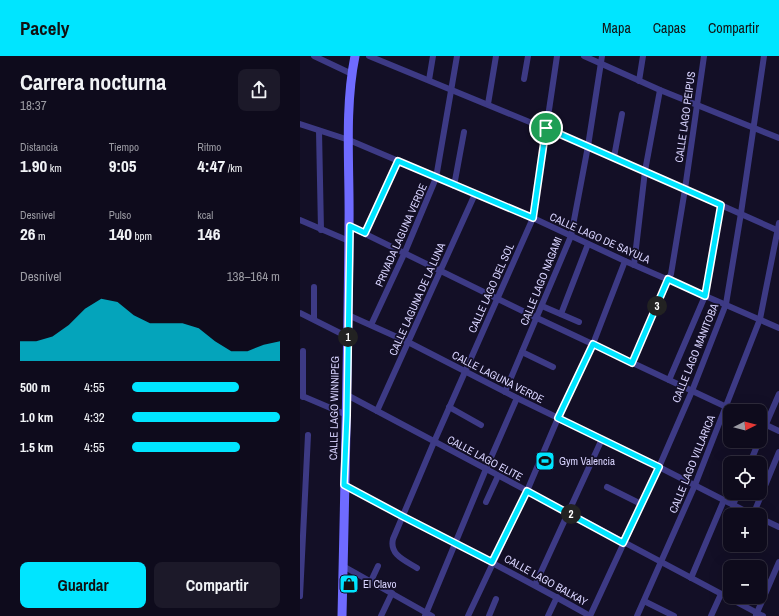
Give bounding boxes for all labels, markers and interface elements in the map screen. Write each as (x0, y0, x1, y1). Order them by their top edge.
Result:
text: Pacely (20, 15, 69, 41)
text: Mapa (602, 19, 631, 37)
text: Capas (653, 19, 686, 37)
text: Compartir (708, 19, 759, 37)
text: Carrera nocturna (20, 67, 166, 97)
button: share (238, 69, 280, 111)
street label: CALLE LAGO PEIPUS (672, 71, 698, 163)
text: 18:37 (20, 97, 47, 114)
pin (529, 111, 563, 145)
icon: arrive (535, 117, 557, 139)
text: Distancia (20, 140, 58, 154)
text: Tiempo (109, 140, 139, 154)
text: Ritmo (197, 140, 221, 154)
text: 1.90 (20, 154, 47, 177)
text: 9:05 (109, 154, 137, 177)
text: 4:47 (197, 154, 225, 177)
text: km (47, 161, 62, 175)
text: /km (225, 161, 242, 175)
street label: PRIVADA LAGUNA VERDE (372, 181, 430, 289)
text: Desnivel (20, 208, 55, 222)
text: Pulso (109, 208, 131, 222)
text: kcal (197, 208, 213, 222)
street label: CALLE LAGO DE SAYULA (548, 210, 653, 267)
text: 26 (20, 222, 36, 245)
text: 140 (109, 222, 132, 245)
text: 146 (197, 222, 221, 245)
text: m (36, 229, 46, 243)
text: bpm (132, 229, 152, 243)
street label: CALLE LAGO NAGAMI (517, 235, 565, 327)
street label: CALLE LAGUNA DE LA LUNA (386, 239, 449, 358)
street label: CALLE LAGO DEL SOL (465, 241, 517, 335)
text: Desnivel (20, 268, 61, 285)
text: 138–164 m (227, 268, 280, 285)
pin: 3 (647, 296, 667, 316)
text: 3 (654, 299, 660, 313)
street label: CALLE LAGO MANITOBA (669, 301, 722, 405)
pin: 1 (338, 327, 358, 347)
text: 1 (345, 330, 351, 344)
street label: CALLE LAGUNA VERDE (450, 348, 546, 406)
street label: CALLE LAGO WINNIPEG (326, 356, 342, 460)
text: 500 m (20, 379, 50, 396)
text: 4:55 (84, 379, 105, 396)
north arrow (723, 404, 767, 448)
map controls (723, 404, 767, 604)
text: 1.0 km (20, 409, 53, 426)
text: 4:32 (84, 409, 105, 426)
street label: CALLE LAGO VILLARICA (666, 412, 718, 515)
street label: CALLE LAGO ELITE (445, 432, 525, 484)
text: 1.5 km (20, 439, 53, 456)
text: 4:55 (84, 439, 105, 456)
sports icon: Gym Valencia (534, 450, 556, 472)
place label: Gym Valencia (559, 454, 615, 468)
button: locate (723, 456, 767, 500)
pin: 2 (561, 504, 581, 524)
text: 2 (568, 507, 574, 521)
button: + (723, 508, 767, 552)
street label: CALLE LAGO BALKAY (502, 551, 590, 609)
button: − (723, 560, 767, 604)
button: Guardar (20, 562, 146, 608)
button: Compartir (154, 562, 280, 608)
shop icon: El Clavo (338, 573, 360, 595)
place label: El Clavo (363, 577, 397, 591)

